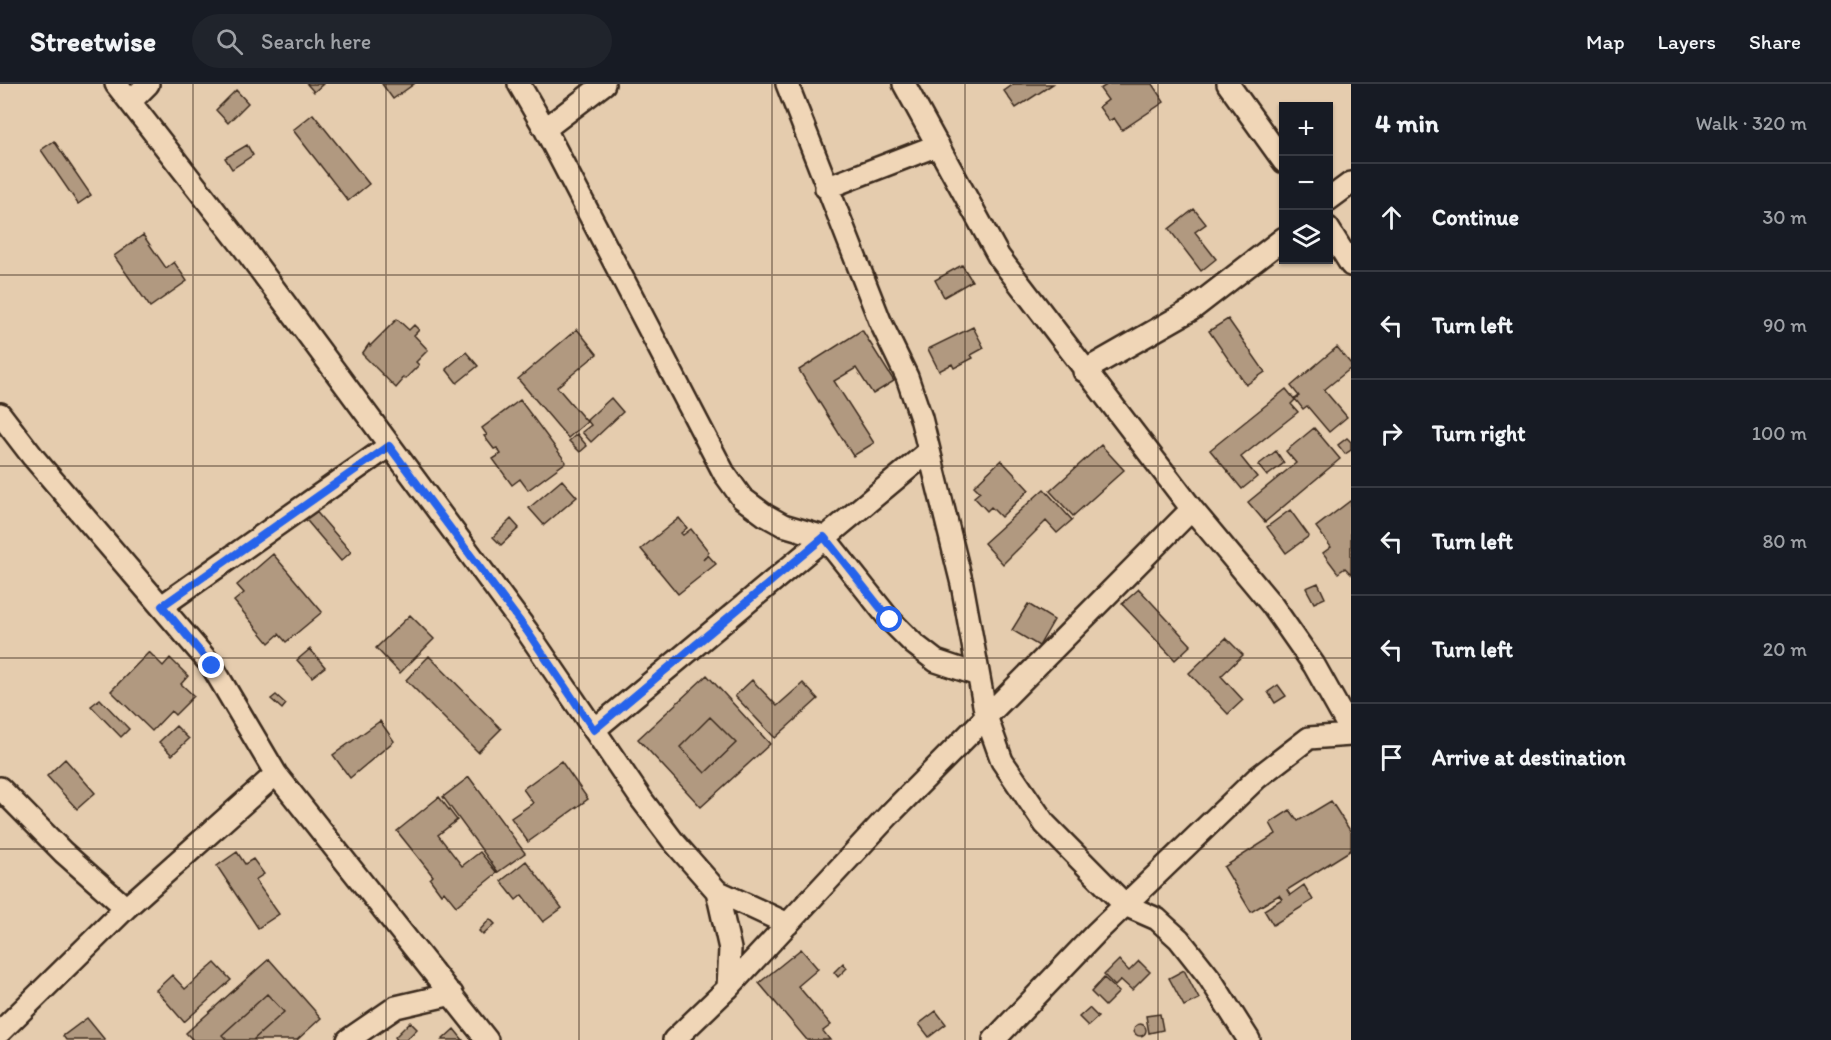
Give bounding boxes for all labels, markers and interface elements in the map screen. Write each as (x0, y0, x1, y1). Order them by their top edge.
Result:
search box (192, 14, 612, 68)
text: Streetwise (30, 24, 156, 58)
icon: search (213, 25, 246, 58)
text: Search here (261, 28, 371, 55)
text: Map (1586, 29, 1625, 54)
text: Layers (1658, 29, 1716, 54)
text: Share (1749, 29, 1801, 54)
map controls (1279, 102, 1333, 264)
button: + (1279, 102, 1333, 156)
text: 4 min (1375, 107, 1439, 139)
text: Walk · 320 m (1695, 111, 1807, 135)
button: − (1279, 156, 1333, 210)
icon: ahead (1375, 201, 1408, 234)
text: Continue (1432, 204, 1519, 231)
text: 30 m (1762, 205, 1807, 229)
button: layers (1279, 210, 1333, 264)
icon: left (1375, 309, 1408, 342)
text: Turn left (1432, 312, 1513, 339)
text: 90 m (1763, 313, 1807, 337)
icon: right (1375, 417, 1408, 450)
text: Turn right (1432, 420, 1526, 447)
text: 100 m (1752, 421, 1807, 445)
icon: left (1375, 525, 1408, 558)
text: Turn left (1432, 528, 1513, 555)
text: 80 m (1762, 529, 1807, 553)
route start (876, 606, 902, 632)
icon: left (1375, 633, 1408, 666)
text: Turn left (1432, 636, 1513, 663)
text: 20 m (1763, 637, 1807, 661)
route end (198, 652, 224, 678)
icon: arrive (1375, 741, 1408, 774)
text: Arrive at destination (1432, 744, 1626, 771)

